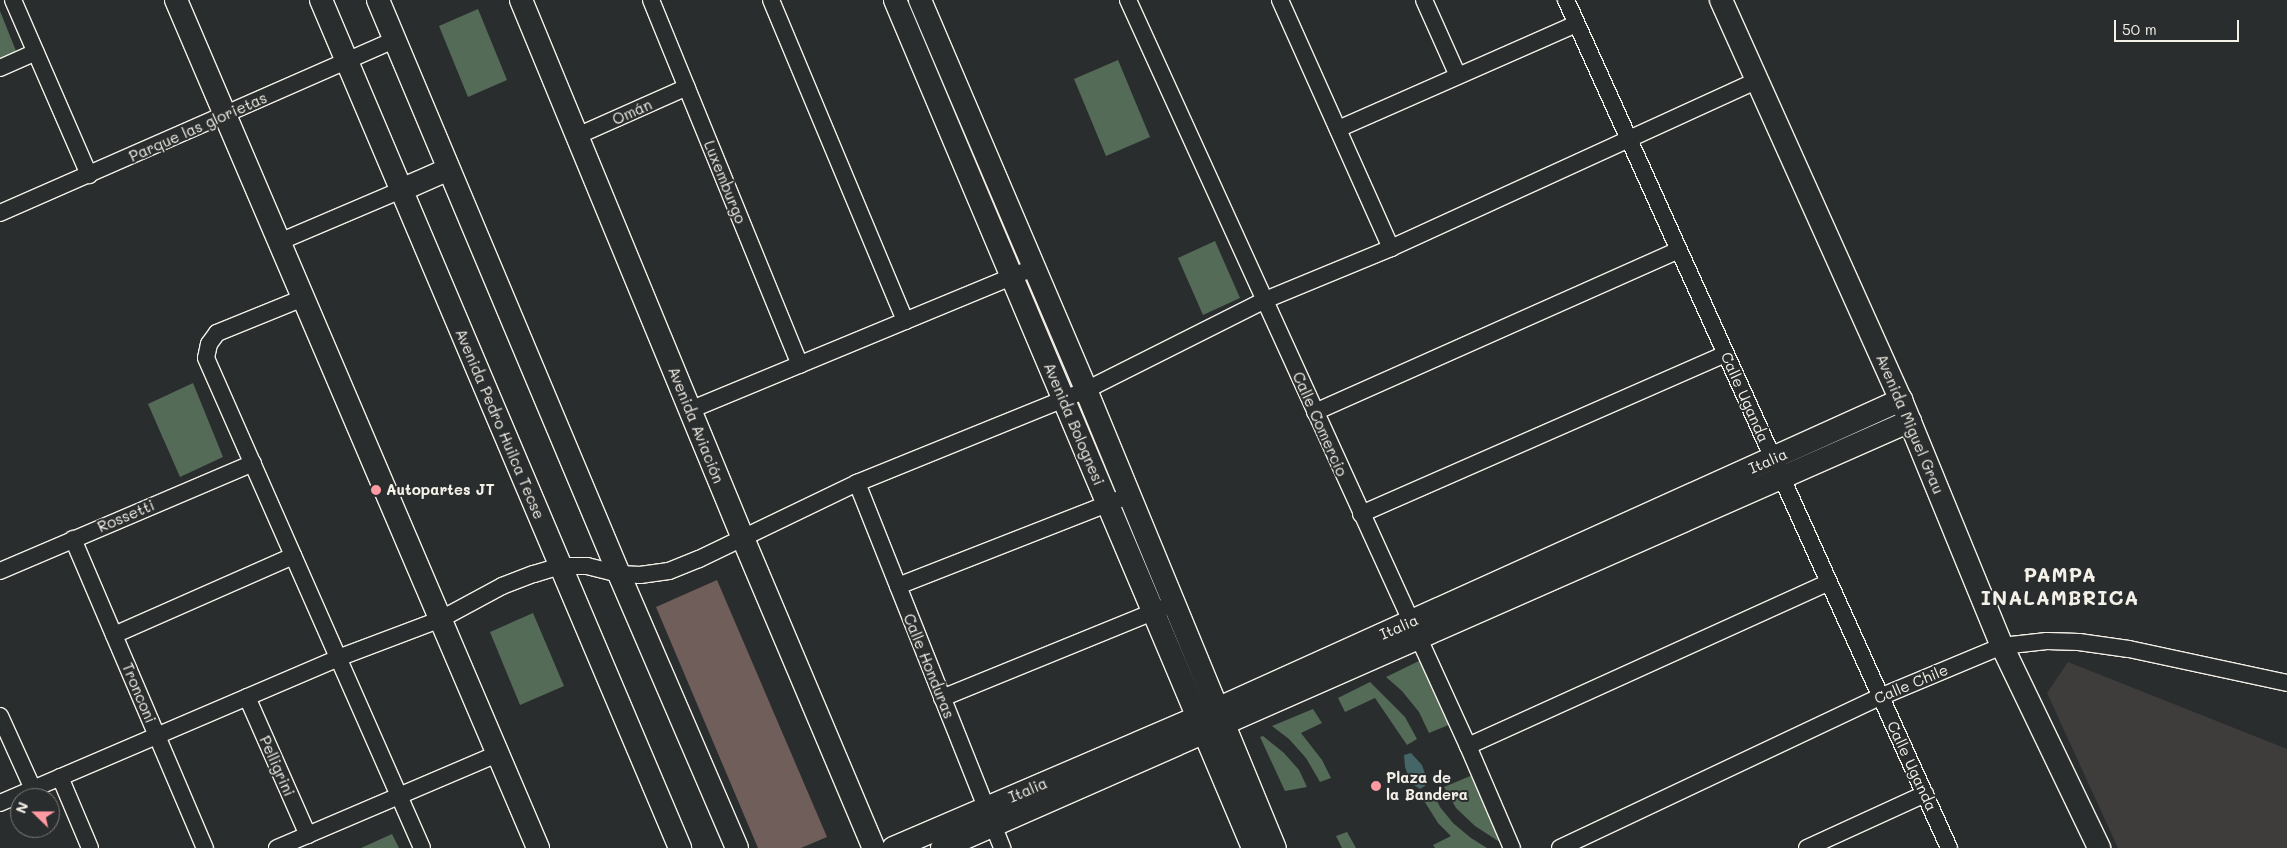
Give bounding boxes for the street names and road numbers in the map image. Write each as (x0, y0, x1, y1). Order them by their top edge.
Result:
street label: Parque las glorietas (126, 88, 270, 166)
street label: Omán (609, 95, 655, 129)
street label: Luxemburgo (700, 138, 750, 226)
street label: Avenida Pedro Huilca Tecse (452, 326, 548, 522)
street label: Calle Uganda (1717, 349, 1773, 445)
street label: Avenida Miguel Grau (1872, 351, 1948, 497)
street label: Avenida Bolognesi (1040, 360, 1108, 488)
street label: Avenida Aviación (664, 364, 728, 486)
street label: Calle Comercio (1289, 369, 1351, 479)
street label: Italia (1746, 445, 1790, 477)
street label: Rossetti (95, 496, 157, 536)
street label: Calle Honduras (900, 611, 958, 721)
street label: Italia (1377, 611, 1421, 643)
street label: Tronconi (118, 660, 160, 726)
street label: Calle Chile (1871, 660, 1951, 708)
street label: Calle Uganda (1883, 718, 1941, 814)
street label: Pelligrini (256, 733, 298, 799)
street label: Italia (1006, 774, 1050, 806)

